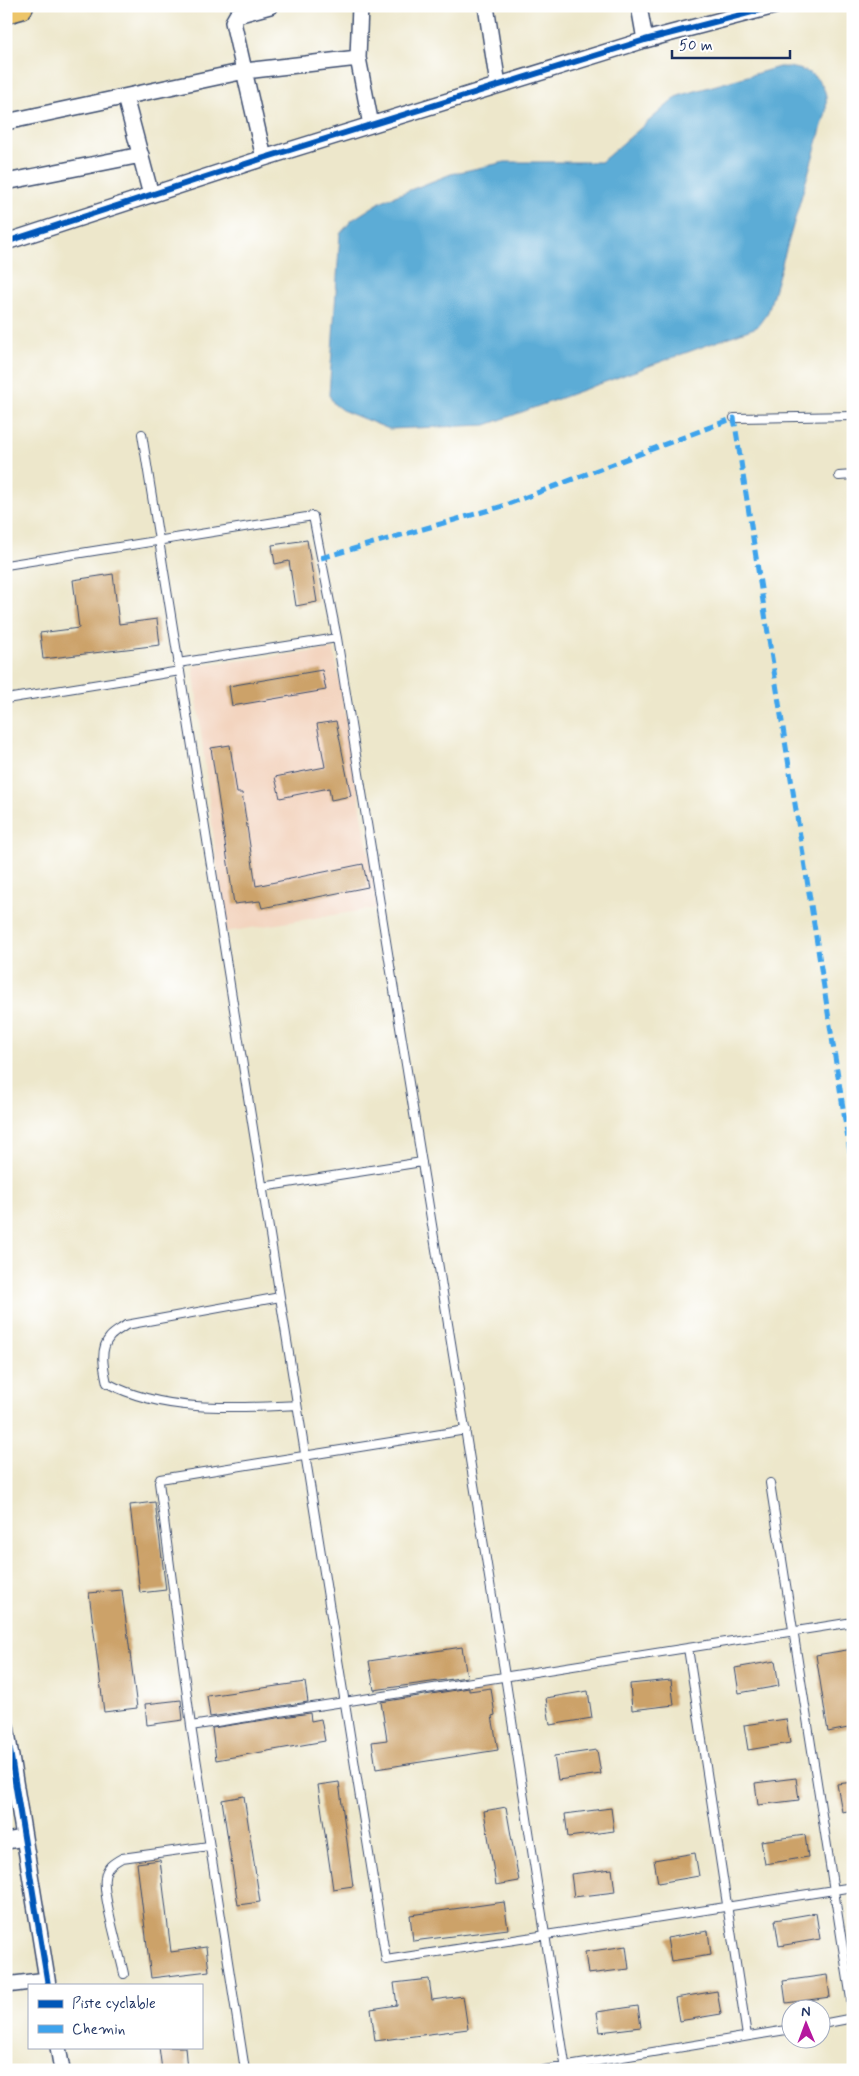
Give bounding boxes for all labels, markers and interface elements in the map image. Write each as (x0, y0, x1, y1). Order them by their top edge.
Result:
scale bar (672, 28, 789, 60)
text: 50 m (679, 36, 713, 56)
legend (28, 1984, 202, 2048)
text: Piste cyclable (72, 1994, 156, 2014)
north arrow (782, 1998, 832, 2048)
text: N (801, 2003, 811, 2021)
text: Chemin (72, 2020, 125, 2040)

